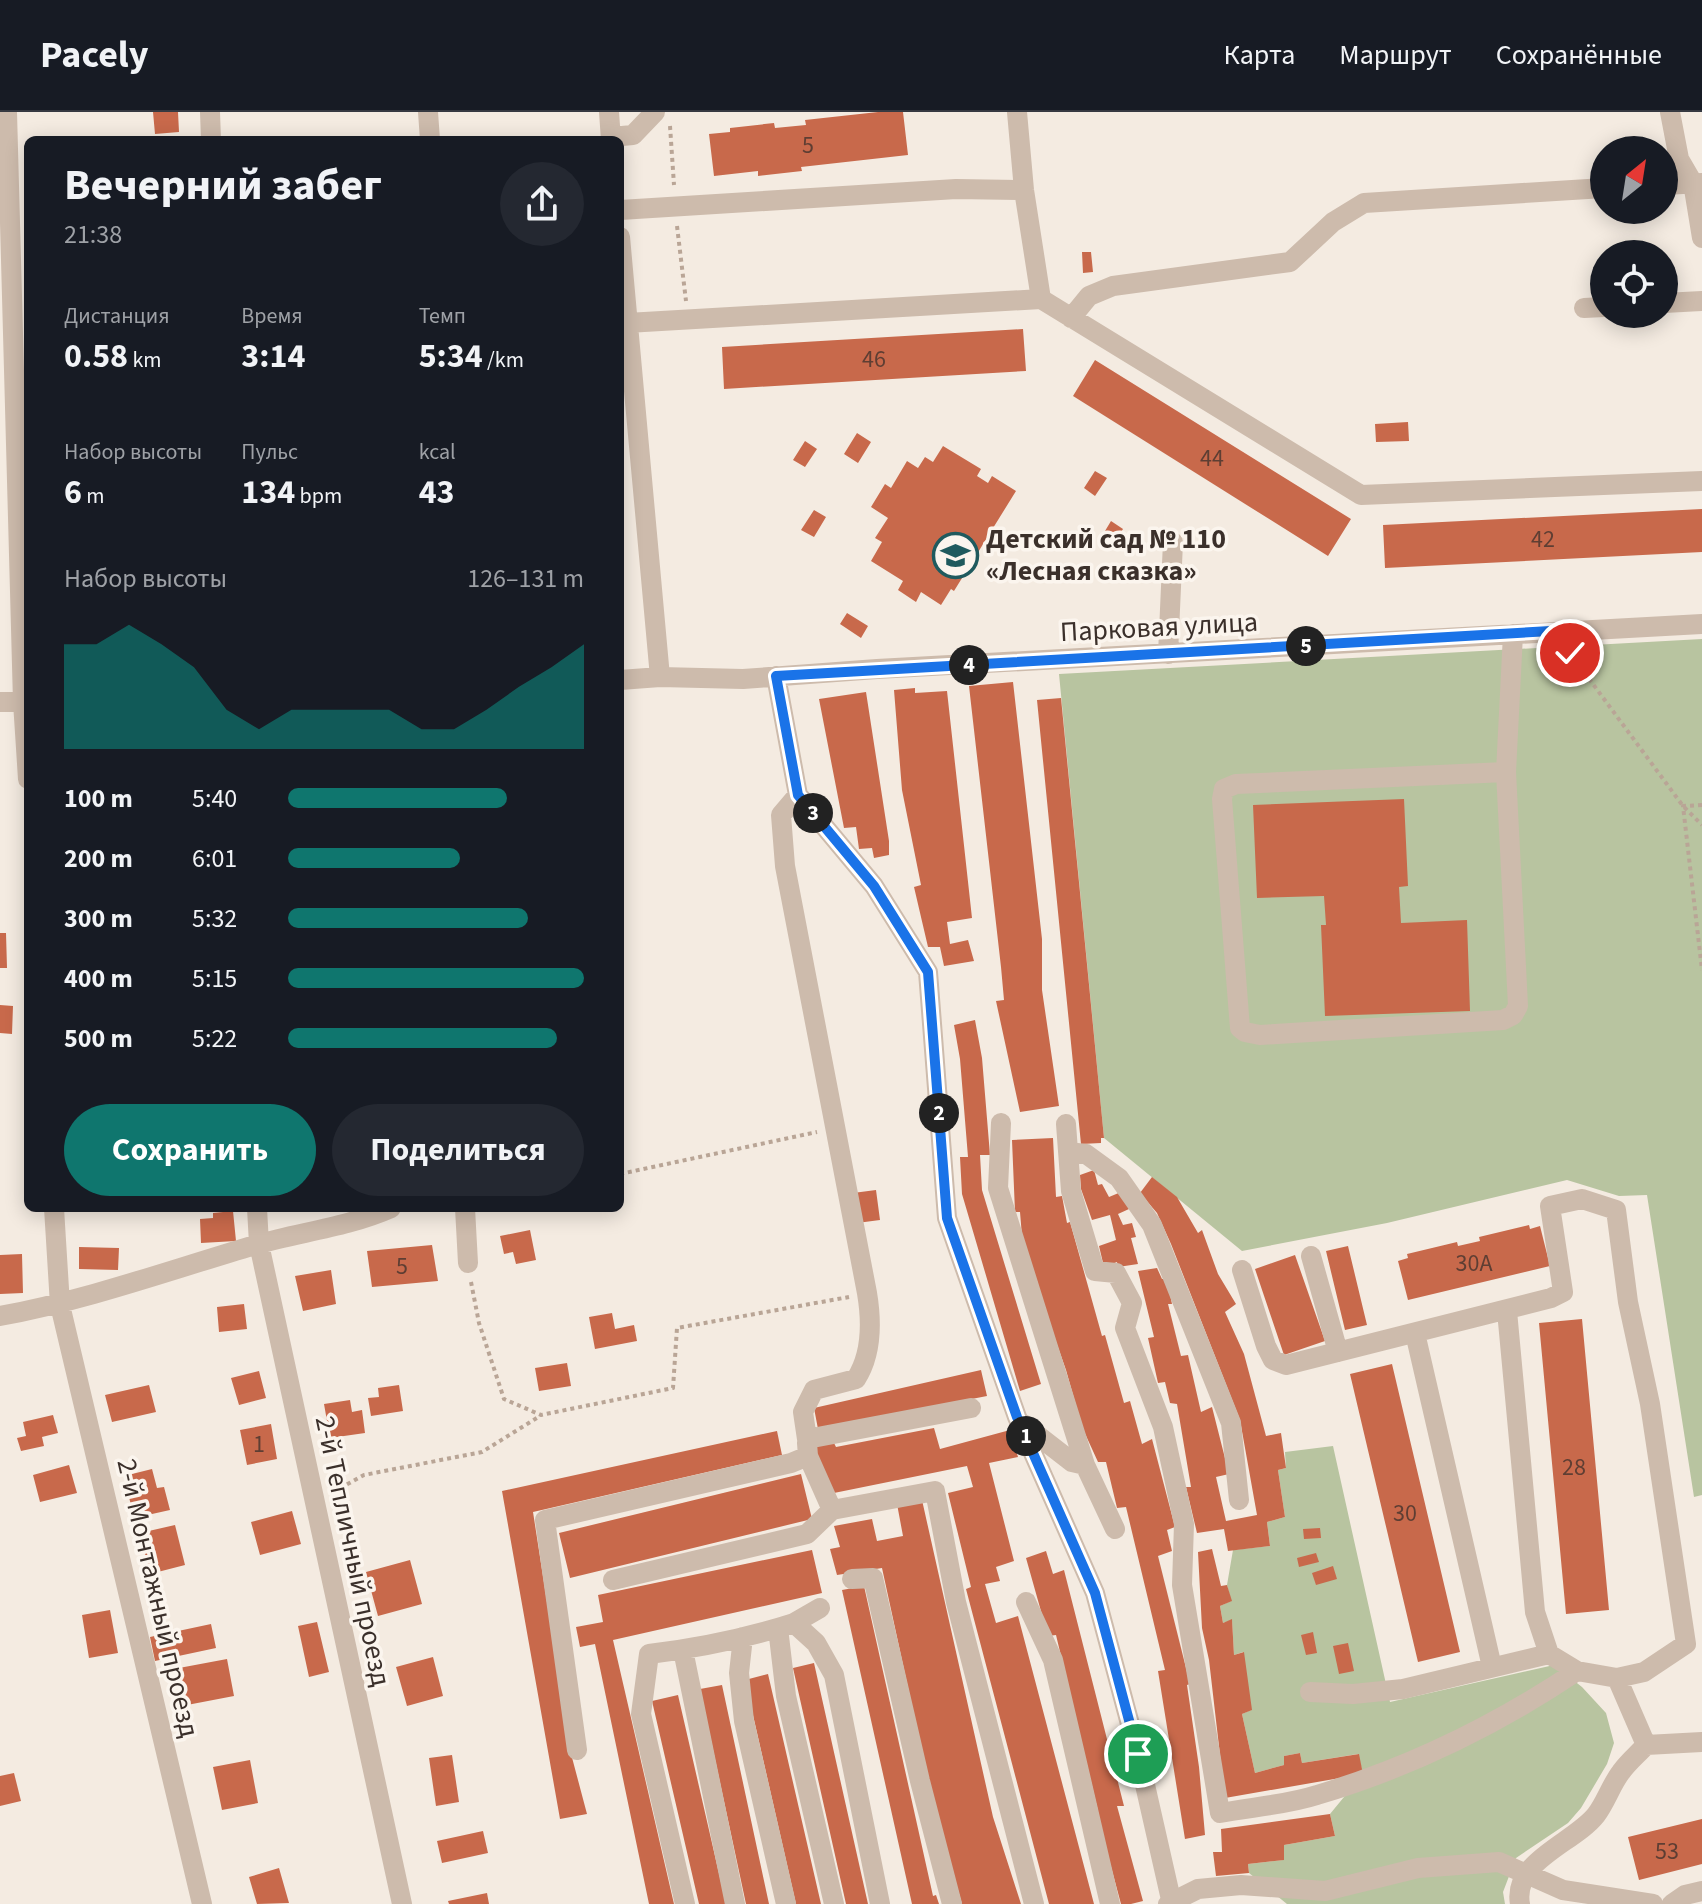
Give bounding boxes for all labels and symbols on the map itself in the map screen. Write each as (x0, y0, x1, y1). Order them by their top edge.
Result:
house number: 5 (802, 128, 814, 163)
north arrow (1590, 136, 1678, 224)
house number: 46 (862, 342, 886, 377)
house number: 44 (1200, 441, 1224, 476)
place label: Детский сад № 110 «Лесная сказка» (986, 519, 1226, 591)
house number: 42 (1531, 522, 1555, 557)
school or university icon: Детский сад № 110 «Лесная сказка» (931, 531, 979, 579)
street label: Парковая улица (1059, 602, 1259, 652)
pin (1536, 619, 1604, 687)
pin: 5 (1286, 626, 1326, 666)
pin: 4 (949, 645, 989, 685)
pin: 3 (793, 793, 833, 833)
pin: 2 (919, 1093, 959, 1133)
house number: 30А (1456, 1246, 1492, 1281)
house number: 5 (396, 1249, 408, 1284)
street label: 2-й Тепличный проезд (305, 1412, 401, 1690)
pin: 1 (1006, 1416, 1046, 1456)
house number: 1 (253, 1427, 265, 1462)
house number: 28 (1562, 1450, 1586, 1485)
street label: 2-й Монтажный проезд (106, 1455, 210, 1741)
house number: 30 (1393, 1496, 1417, 1531)
pin (1104, 1720, 1172, 1788)
house number: 53 (1655, 1834, 1679, 1869)

